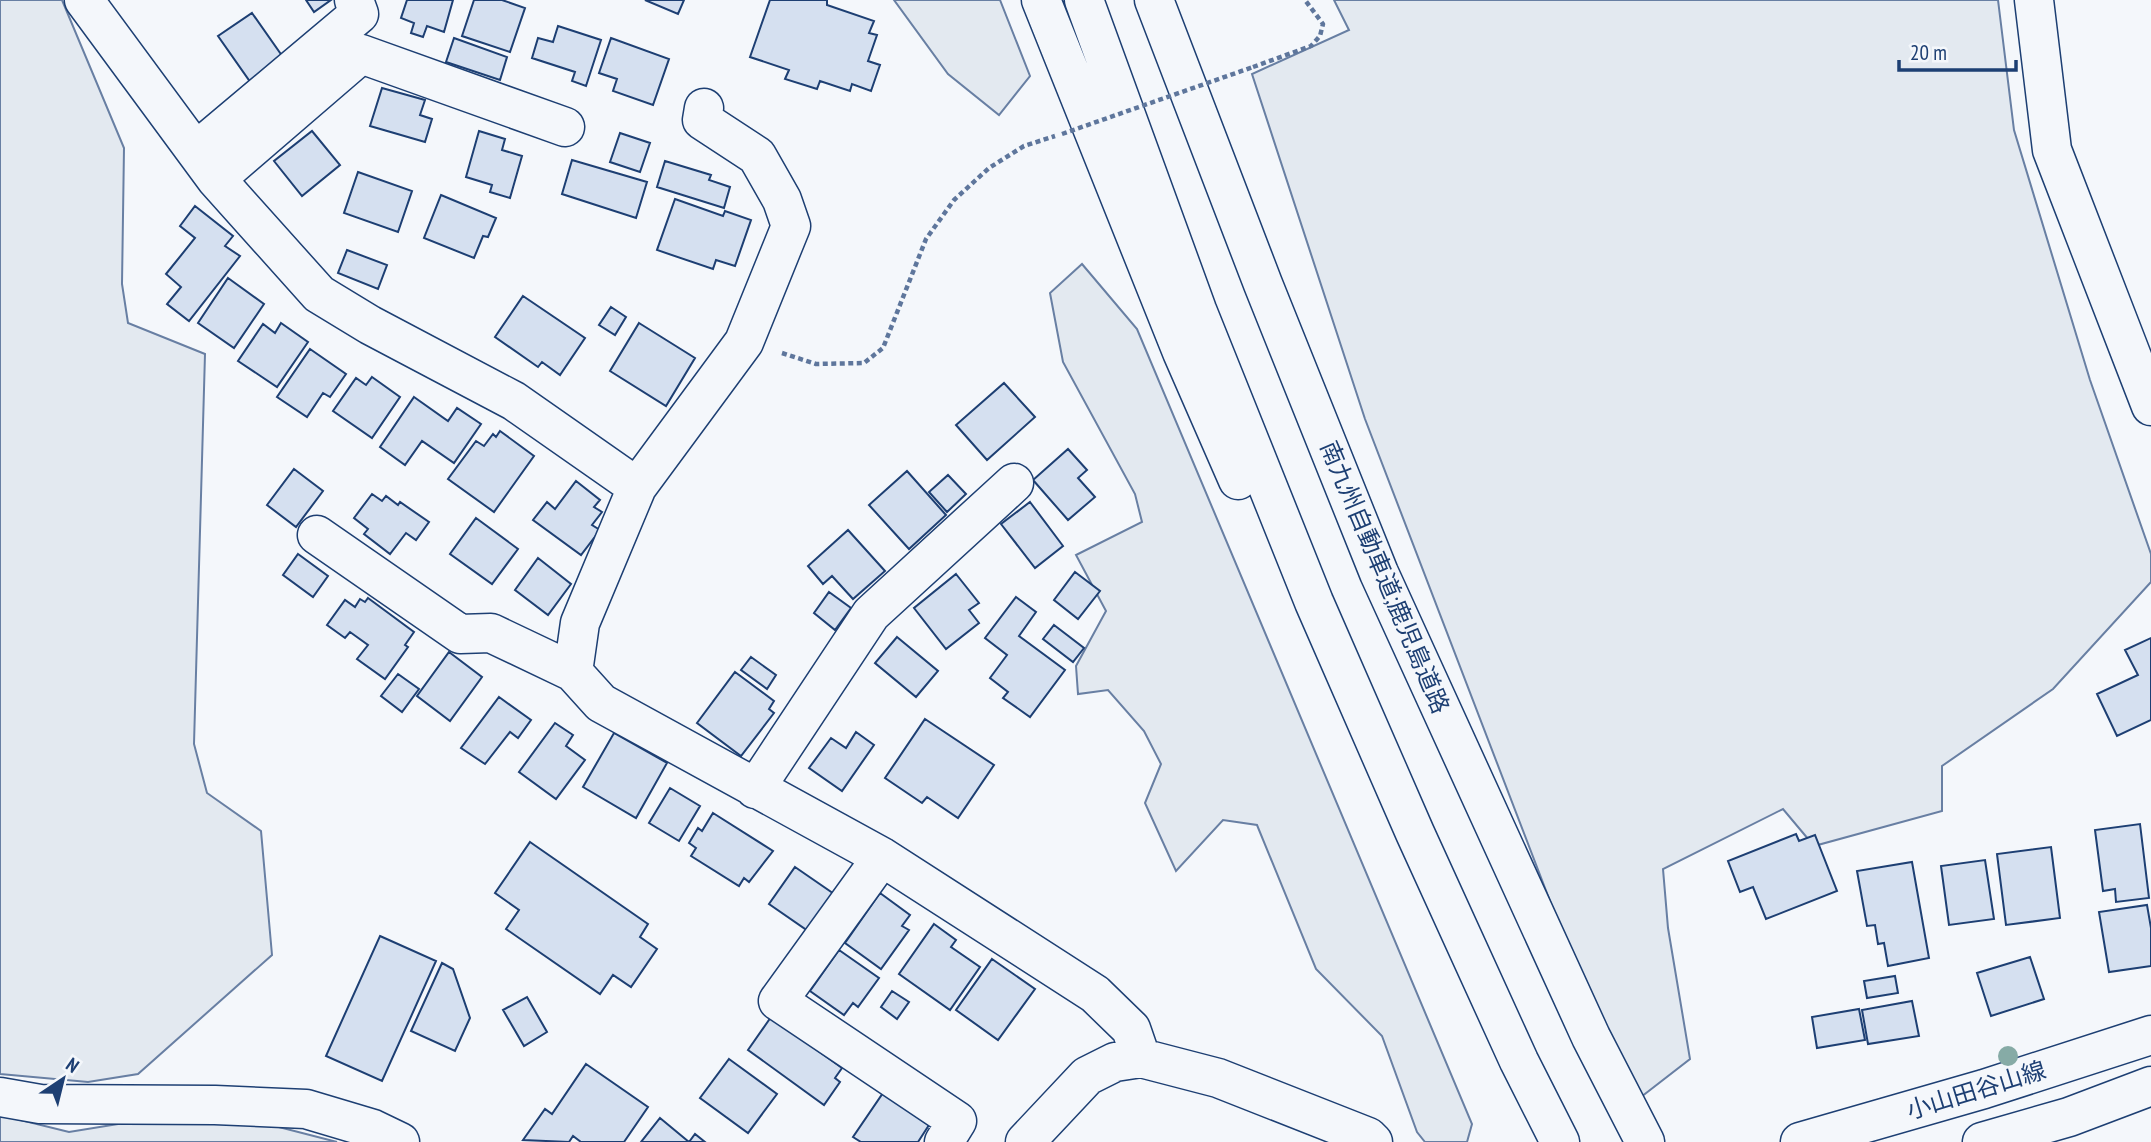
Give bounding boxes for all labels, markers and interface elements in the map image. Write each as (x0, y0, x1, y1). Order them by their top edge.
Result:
scale bar (1899, 28, 2016, 72)
text: 20 m (1910, 39, 1947, 66)
street label: 南九州自動車道;鹿児島道路 (1313, 436, 1457, 718)
north arrow (28, 1044, 98, 1114)
text: N (62, 1052, 84, 1078)
street label: 小山田谷山線 (1903, 1054, 2049, 1126)

